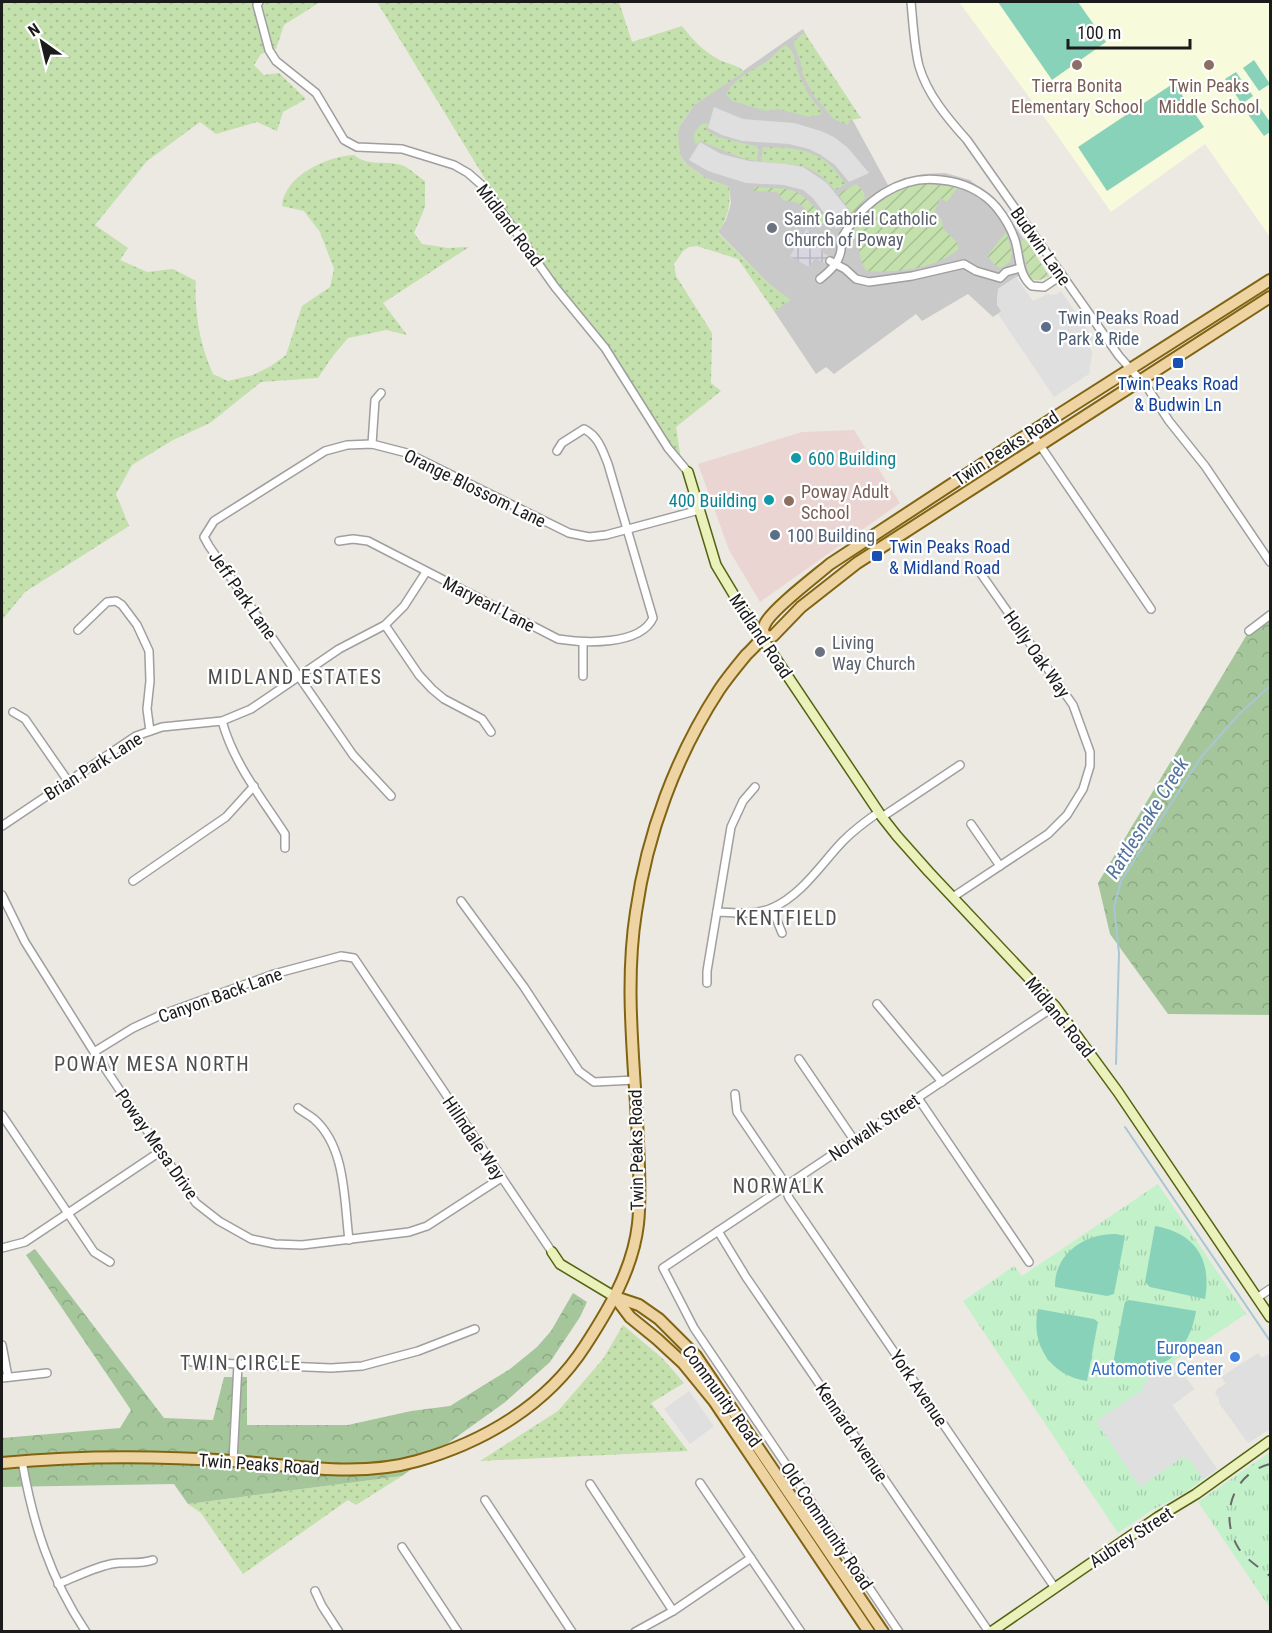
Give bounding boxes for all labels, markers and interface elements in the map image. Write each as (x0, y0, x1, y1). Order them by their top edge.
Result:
north arrow (12, 12, 72, 72)
scale bar (1068, 12, 1190, 50)
text: N (25, 19, 43, 41)
text: 100 m (1077, 22, 1121, 43)
marker: Tierra Bonita Elementary School (1070, 58, 1084, 72)
marker: Twin Peaks Middle School (1202, 58, 1216, 72)
place label: Tierra Bonita Elementary School (1011, 75, 1143, 117)
place label: Twin Peaks Middle School (1159, 75, 1259, 117)
street label: Midland Road (472, 180, 548, 270)
street label: Budwin Lane (1006, 203, 1076, 289)
place label: Saint Gabriel Catholic Church of Poway (784, 208, 937, 250)
marker: Saint Gabriel Catholic Church of Poway (765, 221, 779, 235)
place label: Twin Peaks Road Park & Ride (1058, 307, 1179, 349)
marker: Twin Peaks Road Park & Ride (1039, 320, 1053, 334)
marker: Twin Peaks Road & Budwin Ln (1171, 356, 1185, 370)
place label: Twin Peaks Road & Budwin Ln (1117, 373, 1239, 415)
street label: Twin Peaks Road (950, 406, 1062, 490)
street label: Orange Blossom Lane (401, 445, 549, 531)
place label: 600 Building (808, 448, 896, 469)
marker: 600 Building (789, 451, 803, 465)
place label: Poway Adult School (801, 481, 889, 523)
place label: 400 Building (669, 490, 757, 511)
marker: 400 Building (762, 493, 776, 507)
marker: Poway Adult School (782, 494, 796, 508)
place label: 100 Building (787, 525, 875, 546)
marker: 100 Building (768, 528, 782, 542)
place label: Twin Peaks Road & Midland Road (889, 536, 1010, 578)
street label: Jeff Park Lane (205, 547, 281, 643)
marker: Twin Peaks Road & Midland Road (870, 549, 884, 563)
street label: Maryearl Lane (440, 572, 538, 636)
street label: Midland Road (725, 590, 797, 682)
street label: Holly Oak Way (999, 607, 1075, 702)
place label: Living Way Church (832, 632, 915, 674)
marker: Living Way Church (813, 645, 827, 659)
district label: MIDLAND ESTATES (208, 665, 382, 689)
street label: Brian Park Lane (40, 728, 146, 804)
water label: Rattlesnake Creek (1100, 752, 1194, 883)
district label: KENTFIELD (736, 906, 838, 930)
street label: Canyon Back Lane (155, 963, 285, 1027)
street label: Midland Road (1021, 973, 1099, 1061)
district label: POWAY MESA NORTH (54, 1052, 250, 1076)
street label: Poway Mesa Drive (111, 1085, 203, 1203)
street label: Twin Peaks Road (624, 1089, 648, 1211)
street label: Norwalk Street (825, 1089, 923, 1165)
street label: Hillndale Way (438, 1092, 510, 1184)
district label: NORWALK (733, 1174, 825, 1198)
place label: European Automotive Center (1091, 1337, 1224, 1379)
street label: Community Road (678, 1341, 766, 1451)
street label: York Avenue (886, 1346, 952, 1430)
marker: European Automotive Center (1228, 1350, 1242, 1364)
district label: TWIN CIRCLE (180, 1351, 302, 1375)
street label: Kennard Avenue (811, 1379, 893, 1485)
street label: Twin Peaks Road (198, 1449, 320, 1479)
street label: Old Community Road (777, 1458, 877, 1594)
street label: Aubrey Street (1085, 1502, 1177, 1572)

